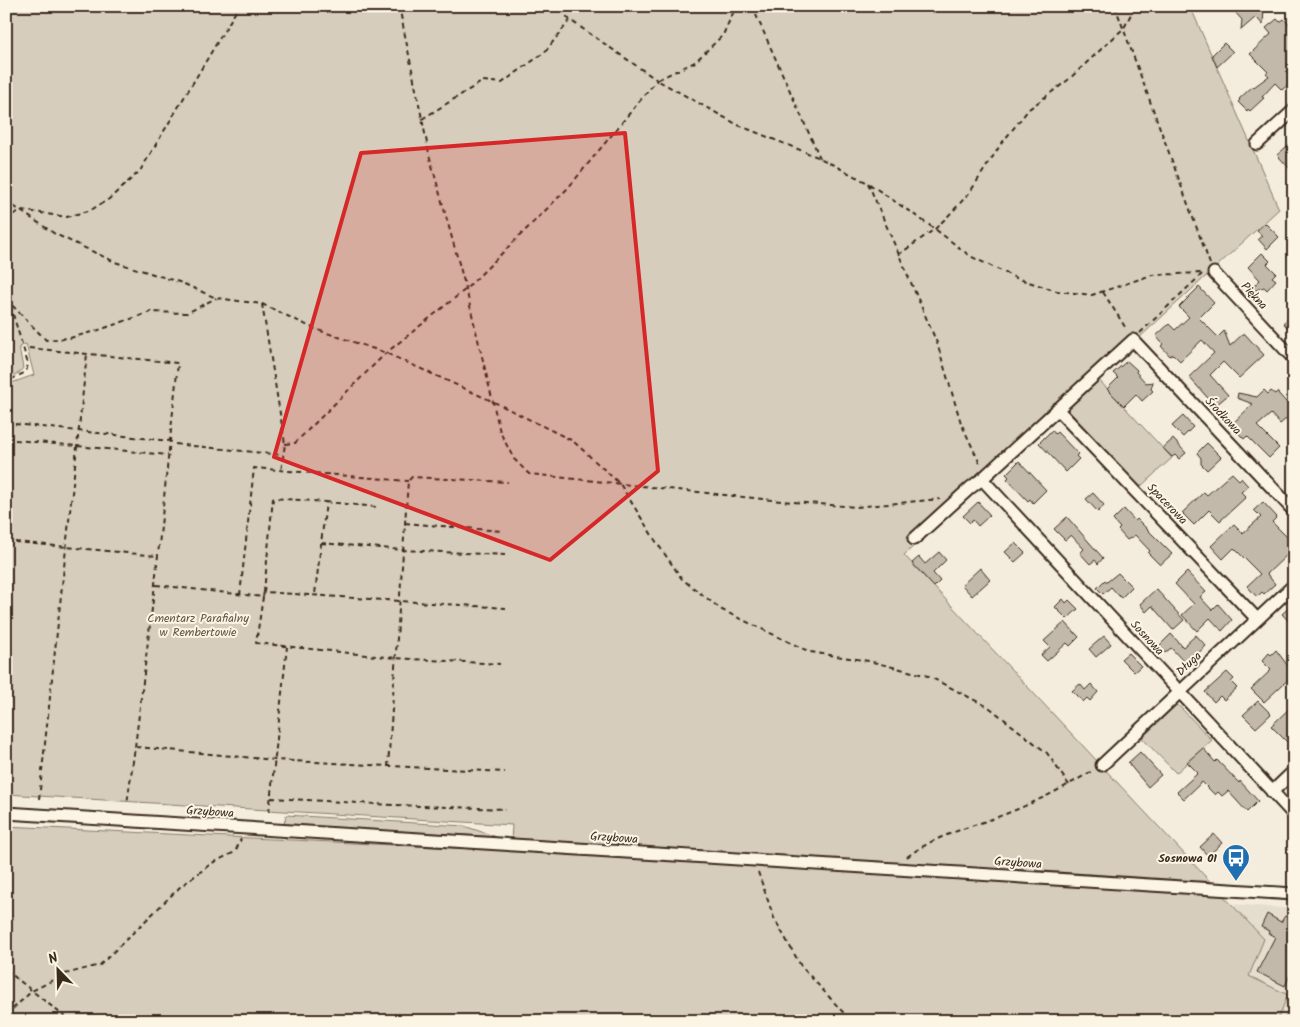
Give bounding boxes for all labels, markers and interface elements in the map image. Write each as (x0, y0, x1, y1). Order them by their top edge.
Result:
street label: Piękna (1236, 278, 1272, 315)
street label: Środkowa (1200, 393, 1246, 440)
street label: Spacerowa (1142, 479, 1192, 529)
park label: Cmentarz Parafialny w Rembertowie (147, 609, 249, 642)
street label: Sosnowa (1126, 616, 1169, 660)
street label: Długa (1172, 647, 1206, 681)
street label: Grzybowa (186, 801, 235, 823)
street label: Grzybowa (590, 827, 639, 849)
bus stop icon: Sosnowa 01 (1221, 843, 1251, 882)
place label: Sosnowa 01 (1158, 849, 1217, 868)
street label: Grzybowa (994, 852, 1043, 874)
north arrow (32, 944, 82, 994)
text: N (45, 947, 62, 971)

